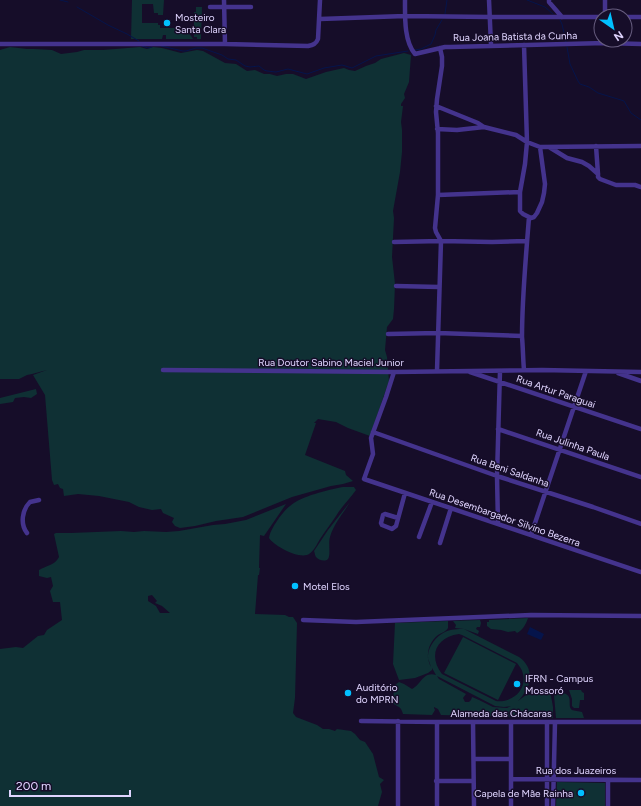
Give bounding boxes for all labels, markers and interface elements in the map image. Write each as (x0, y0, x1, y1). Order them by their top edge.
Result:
north arrow (593, 8, 633, 48)
place label: Mosteiro Santa Clara (175, 11, 226, 36)
marker: Mosteiro Santa Clara (162, 18, 172, 28)
text: N (611, 28, 625, 44)
street label: Rua Joana Batista da Cunha (453, 29, 577, 44)
street label: Rua Doutor Sabino Maciel Junior (258, 356, 404, 369)
street label: Rua Artur Paraguai (515, 372, 597, 411)
street label: Rua Julinha Paula (534, 426, 611, 463)
street label: Rua Beni Saldanha (469, 451, 551, 490)
street label: Rua Desembargador Silvino Bezerra (428, 485, 582, 550)
place label: Motel Elos (303, 580, 350, 593)
marker: Motel Elos (290, 581, 300, 591)
place label: IFRN - Campus Mossoró (525, 672, 594, 697)
marker: IFRN - Campus Mossoró (512, 679, 522, 689)
place label: Auditório do MPRN (356, 681, 398, 706)
marker: Auditório do MPRN (343, 688, 353, 698)
street label: Alameda das Chácaras (450, 707, 552, 720)
street label: Rua dos Juazeiros (536, 764, 617, 777)
scale bar (10, 772, 130, 798)
text: 200 m (16, 779, 51, 793)
place label: Capela de Mãe Rainha (474, 787, 573, 800)
marker: Capela de Mãe Rainha (576, 788, 586, 798)

